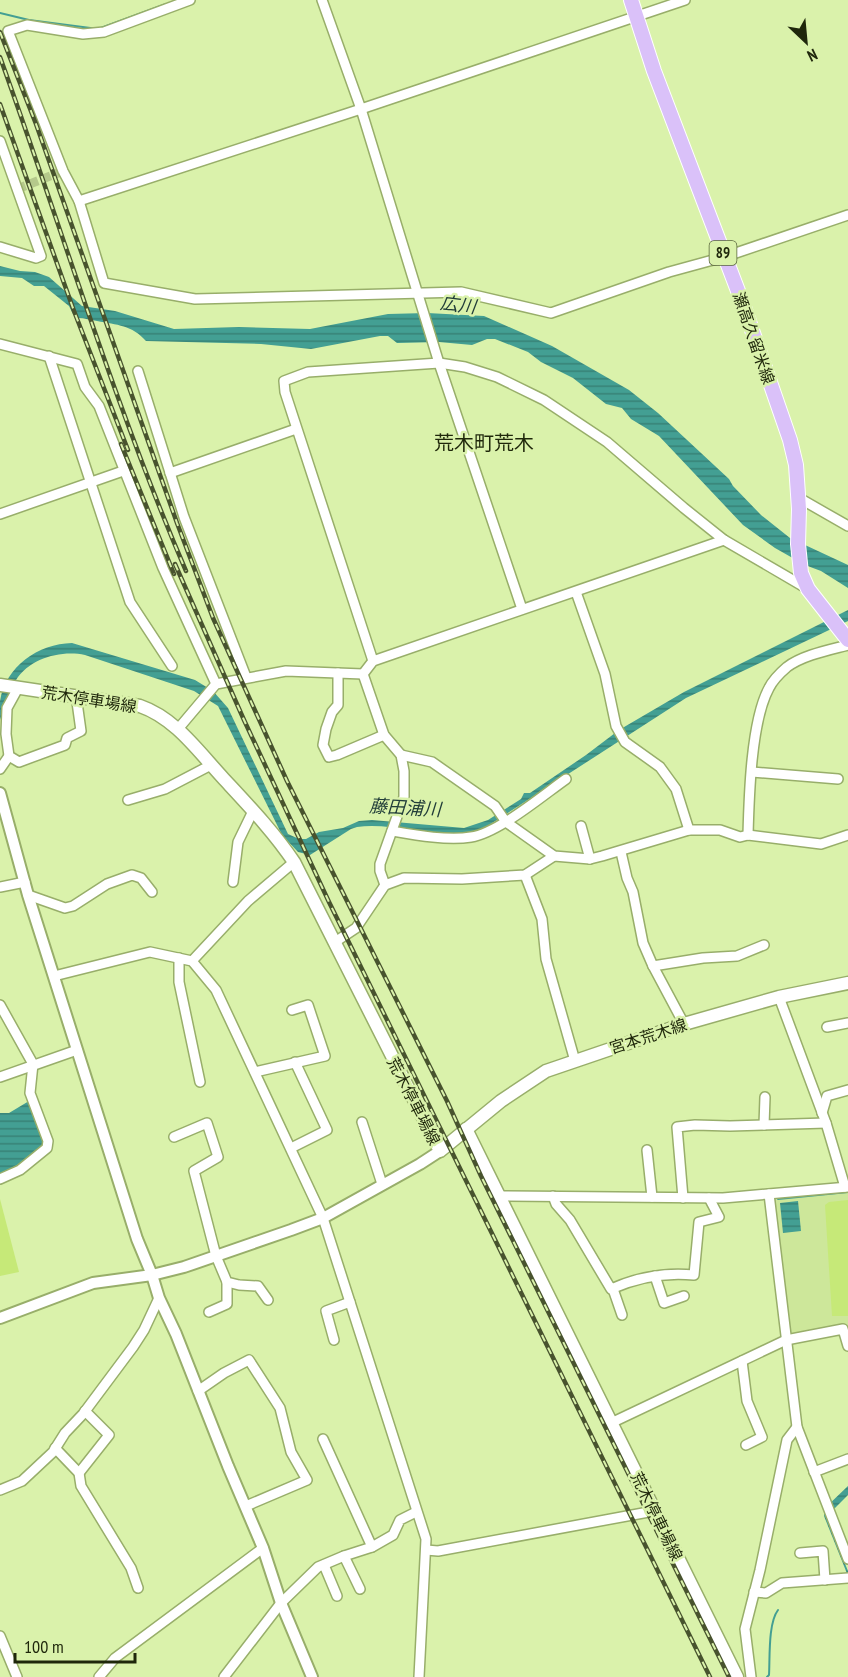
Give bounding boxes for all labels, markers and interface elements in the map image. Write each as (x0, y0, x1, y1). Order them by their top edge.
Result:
north arrow (776, 12, 836, 72)
text: N (804, 45, 821, 66)
road number: 89 (710, 241, 736, 265)
street label: 瀬高久留米線 (729, 289, 779, 387)
water label: 広川 (439, 291, 479, 318)
district label: 荒木町荒木 (434, 430, 534, 456)
street label: 荒木停車場線 (40, 682, 138, 716)
water label: 藤田浦川 (368, 794, 444, 821)
street label: 宮本荒木線 (607, 1014, 689, 1058)
street label: 荒木停車場線 (383, 1054, 445, 1148)
street label: 荒木停車場線 (627, 1468, 687, 1564)
scale bar (15, 1626, 135, 1664)
text: 100 m (24, 1635, 64, 1658)

